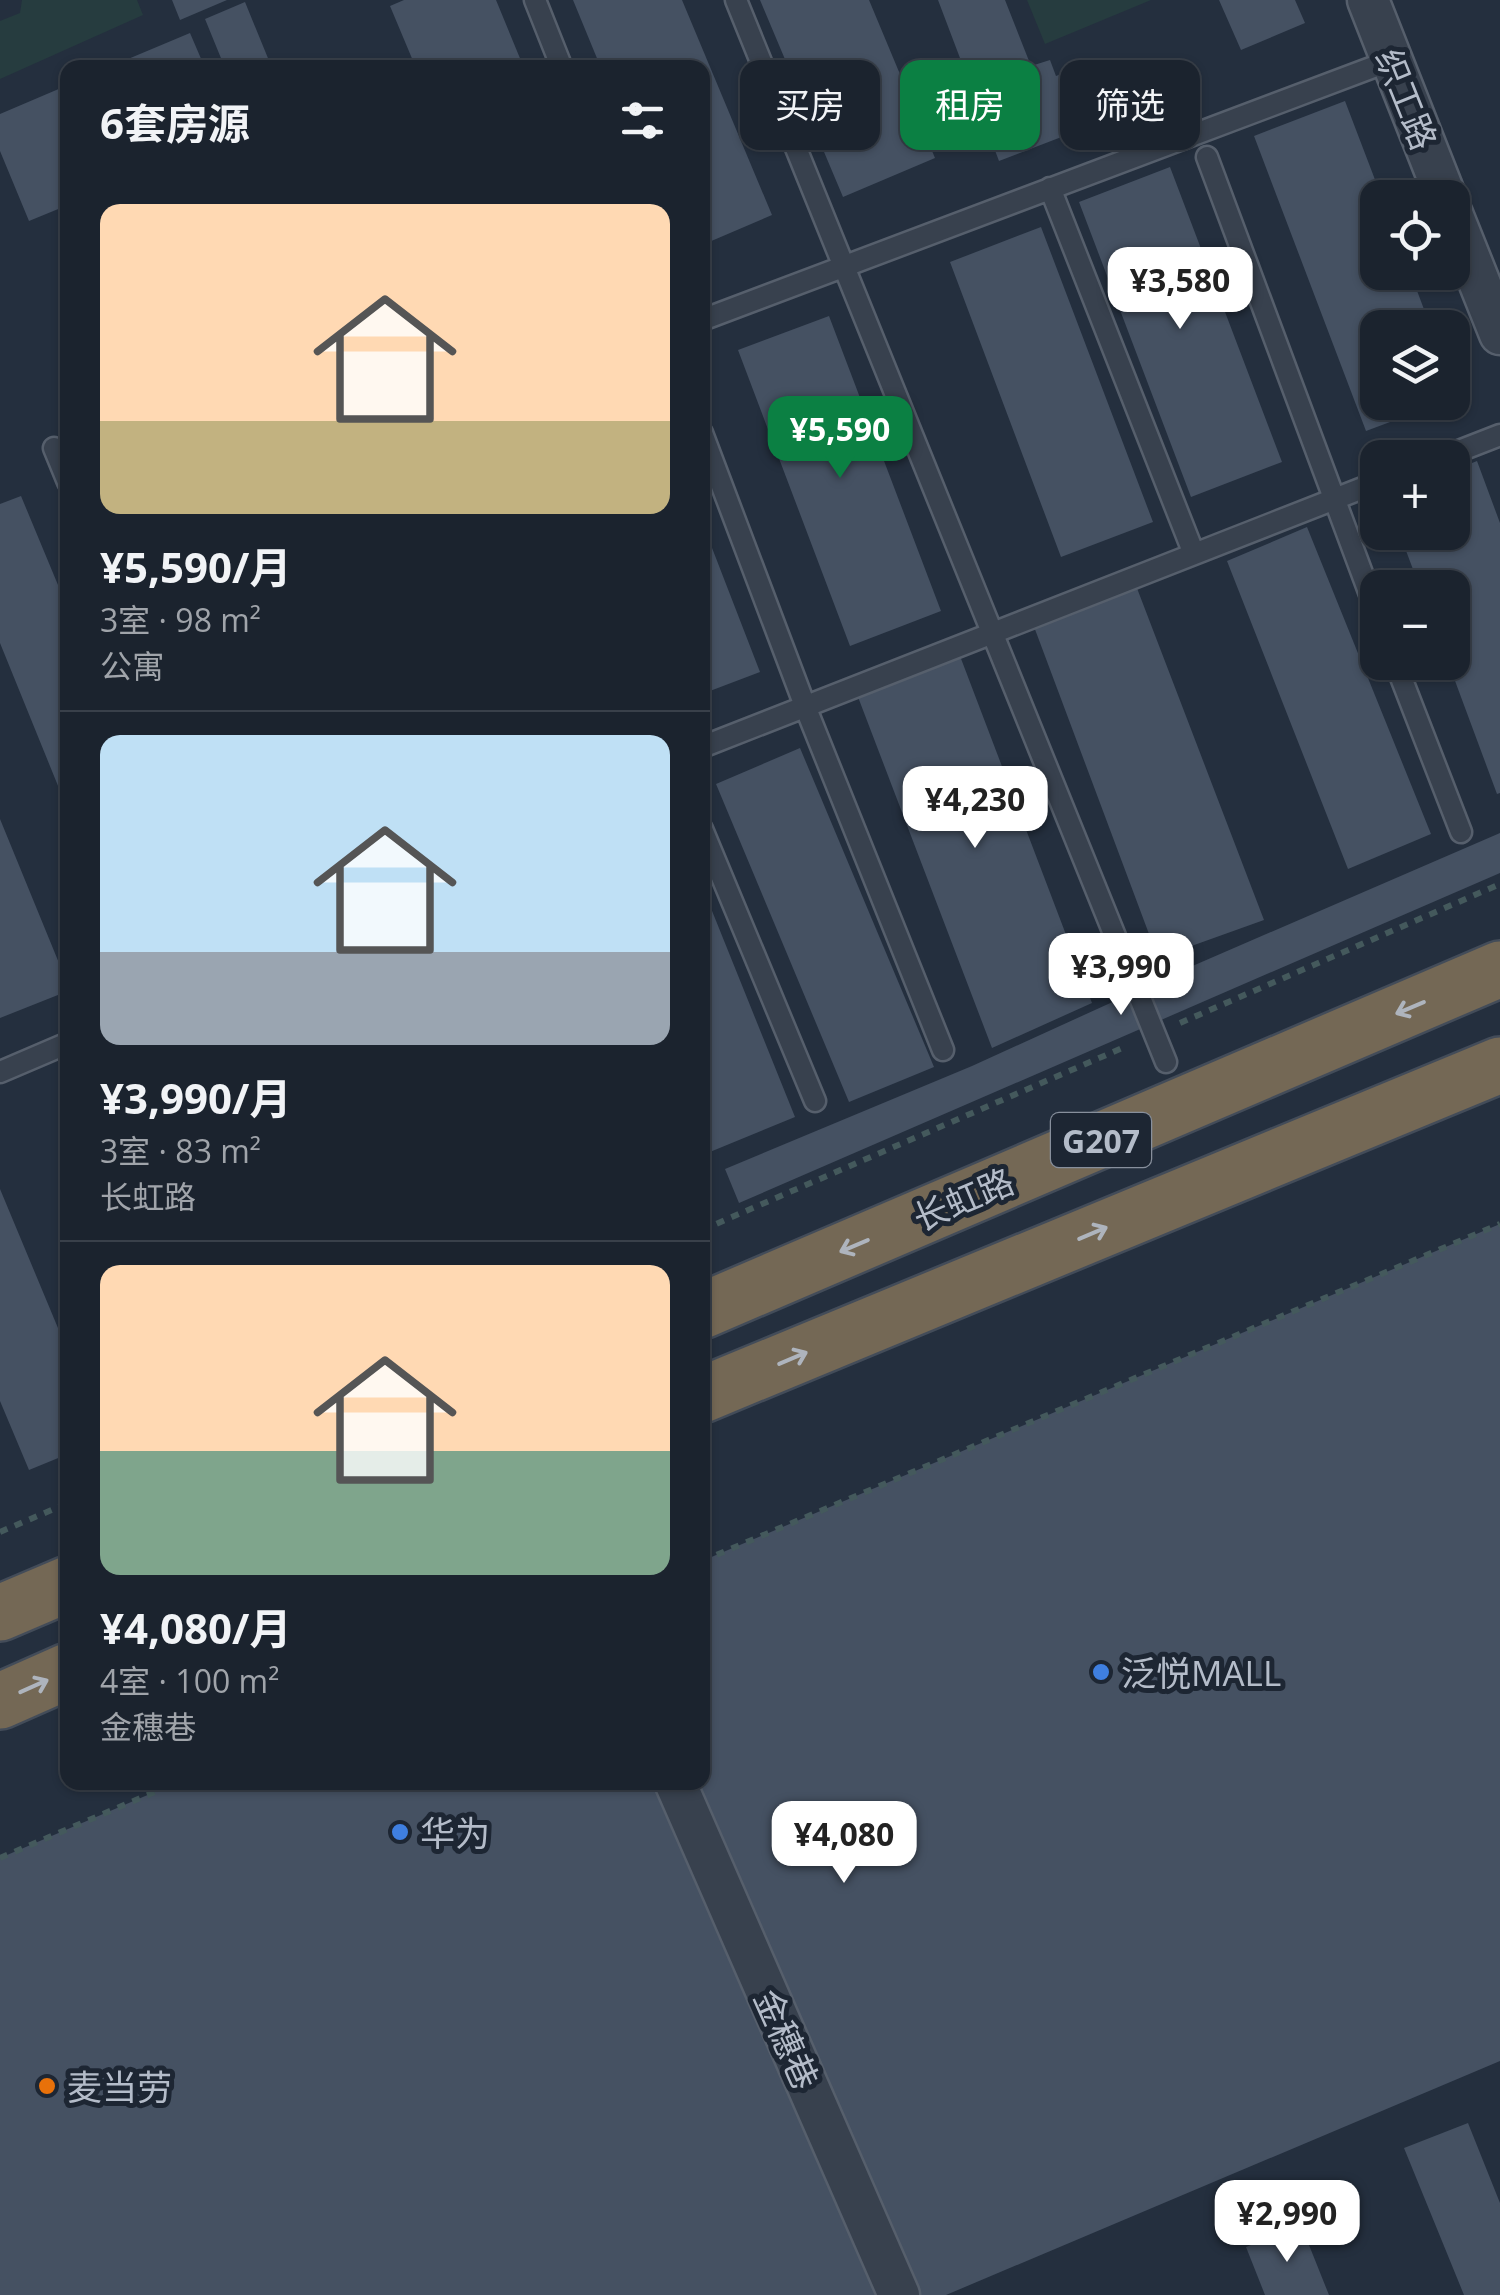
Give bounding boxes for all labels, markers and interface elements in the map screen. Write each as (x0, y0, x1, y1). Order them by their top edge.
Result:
street label: 织工路 (1366, 42, 1448, 156)
chip: 买房 (740, 60, 880, 150)
chip: 租房 (900, 60, 1040, 150)
chip: 筛选 (1060, 60, 1200, 150)
icon: filters (615, 93, 670, 148)
text: 6套房源 (100, 94, 250, 151)
map controls (1360, 180, 1470, 680)
button: locate (1360, 180, 1470, 290)
pin: ¥3,580 (1099, 247, 1261, 332)
text: ¥3,580 (1130, 258, 1230, 301)
icon: home (295, 269, 475, 449)
button: layers (1360, 310, 1470, 420)
pin: ¥5,590 (759, 396, 921, 481)
text: ¥5,590 (790, 407, 890, 450)
button: + (1360, 440, 1470, 550)
text: ¥5,590/月 (100, 538, 291, 595)
button: − (1360, 570, 1470, 680)
text: 3室 · 98 m² (100, 598, 261, 641)
text: 公寓 (100, 644, 164, 687)
pin: ¥4,230 (894, 766, 1056, 851)
text: ¥4,230 (925, 777, 1025, 820)
icon: home (295, 800, 475, 980)
pin: ¥3,990 (1040, 933, 1202, 1018)
text: ¥3,990 (1071, 944, 1171, 987)
one-way arrow (1395, 1000, 1426, 1018)
text: ¥3,990/月 (100, 1069, 291, 1126)
road number: G207 (1051, 1113, 1151, 1167)
text: 3室 · 83 m² (100, 1129, 261, 1172)
street label: 长虹路 (905, 1157, 1021, 1241)
text: 长虹路 (100, 1175, 196, 1218)
one-way arrow (1077, 1223, 1108, 1241)
one-way arrow (839, 1238, 870, 1256)
icon: home (295, 1330, 475, 1510)
one-way arrow (777, 1348, 807, 1366)
text: ¥4,080/月 (100, 1599, 291, 1656)
place label: 泛悦MALL (1121, 1649, 1281, 1696)
text: 4室 · 100 m² (100, 1659, 279, 1702)
marker: 泛悦MALL (1090, 1661, 1112, 1683)
one-way arrow (18, 1676, 49, 1694)
text: 金穗巷 (100, 1705, 196, 1748)
pin: ¥4,080 (763, 1801, 925, 1886)
place label: 华为 (420, 1809, 490, 1856)
text: ¥4,080 (794, 1812, 894, 1855)
marker: 华为 (389, 1821, 411, 1843)
street label: 金穗巷 (744, 1981, 830, 2097)
place label: 麦当劳 (67, 2063, 172, 2110)
marker: 麦当劳 (36, 2075, 58, 2097)
pin: ¥2,990 (1206, 2180, 1368, 2265)
text: ¥2,990 (1237, 2191, 1337, 2234)

